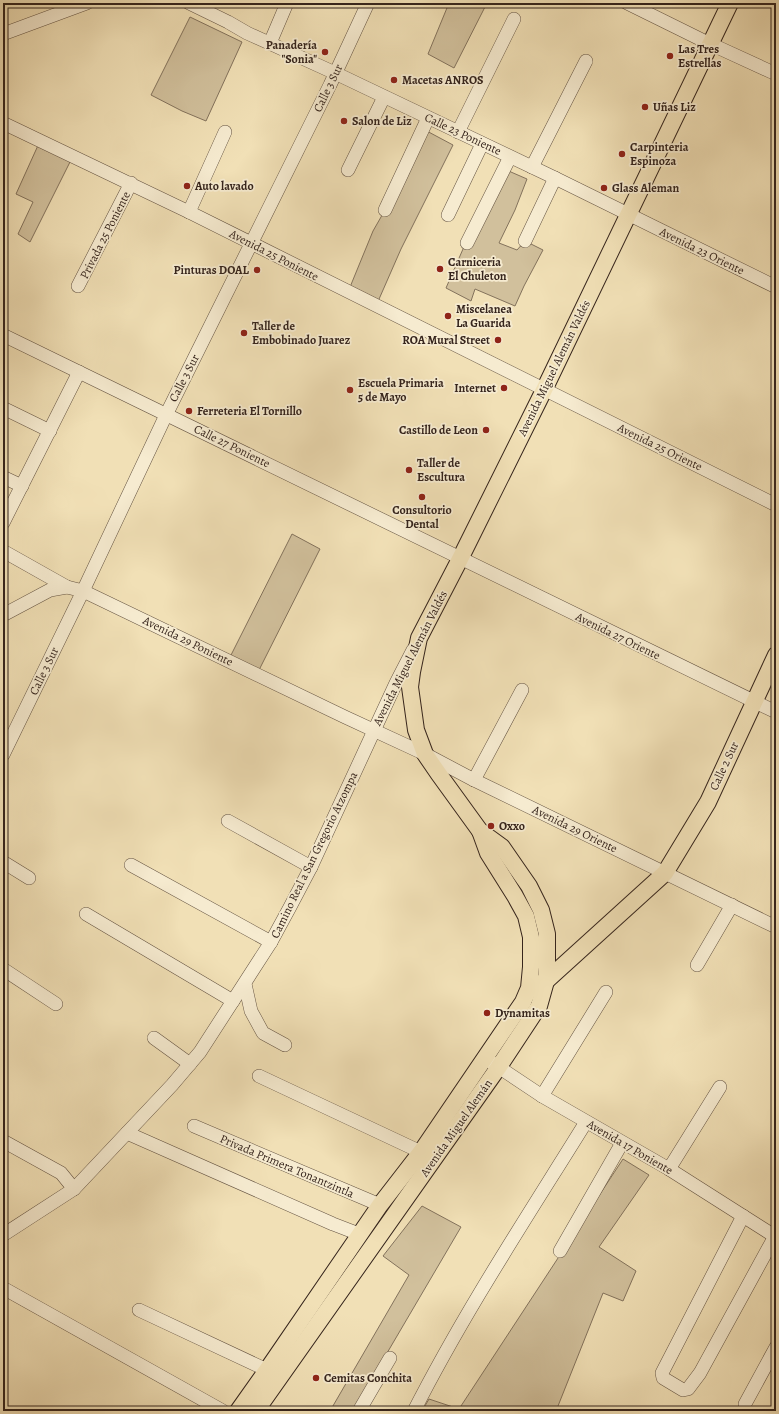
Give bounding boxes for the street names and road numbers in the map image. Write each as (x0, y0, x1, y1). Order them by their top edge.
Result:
street label: Calle 3 Sur (310, 61, 347, 115)
street label: Calle 23 Poniente (422, 109, 504, 159)
street label: Privada 25 Poniente (76, 189, 134, 281)
street label: Avenida 23 Oriente (656, 223, 747, 278)
street label: Avenida 25 Poniente (226, 225, 321, 284)
street label: Avenida Miguel Alemán Valdés (514, 297, 594, 440)
street label: Calle 3 Sur (165, 351, 203, 405)
street label: Avenida 25 Oriente (614, 419, 705, 474)
street label: Calle 27 Poniente (191, 421, 273, 471)
street label: Avenida Miguel Alemán Valdés (369, 588, 451, 729)
street label: Avenida 27 Oriente (572, 608, 663, 663)
street label: Avenida 29 Poniente (139, 612, 236, 670)
street label: Calle 3 Sur (26, 644, 63, 698)
street label: Calle 2 Sur (706, 739, 742, 793)
street label: Camino Real a San Gregorio Atzompa (267, 769, 362, 941)
street label: Avenida 29 Oriente (529, 801, 620, 857)
street label: Avenida Miguel Alemán (416, 1076, 496, 1181)
street label: Avenida 17 Poniente (583, 1115, 676, 1178)
street label: Privada Primera Tonantzintla (217, 1130, 357, 1202)

